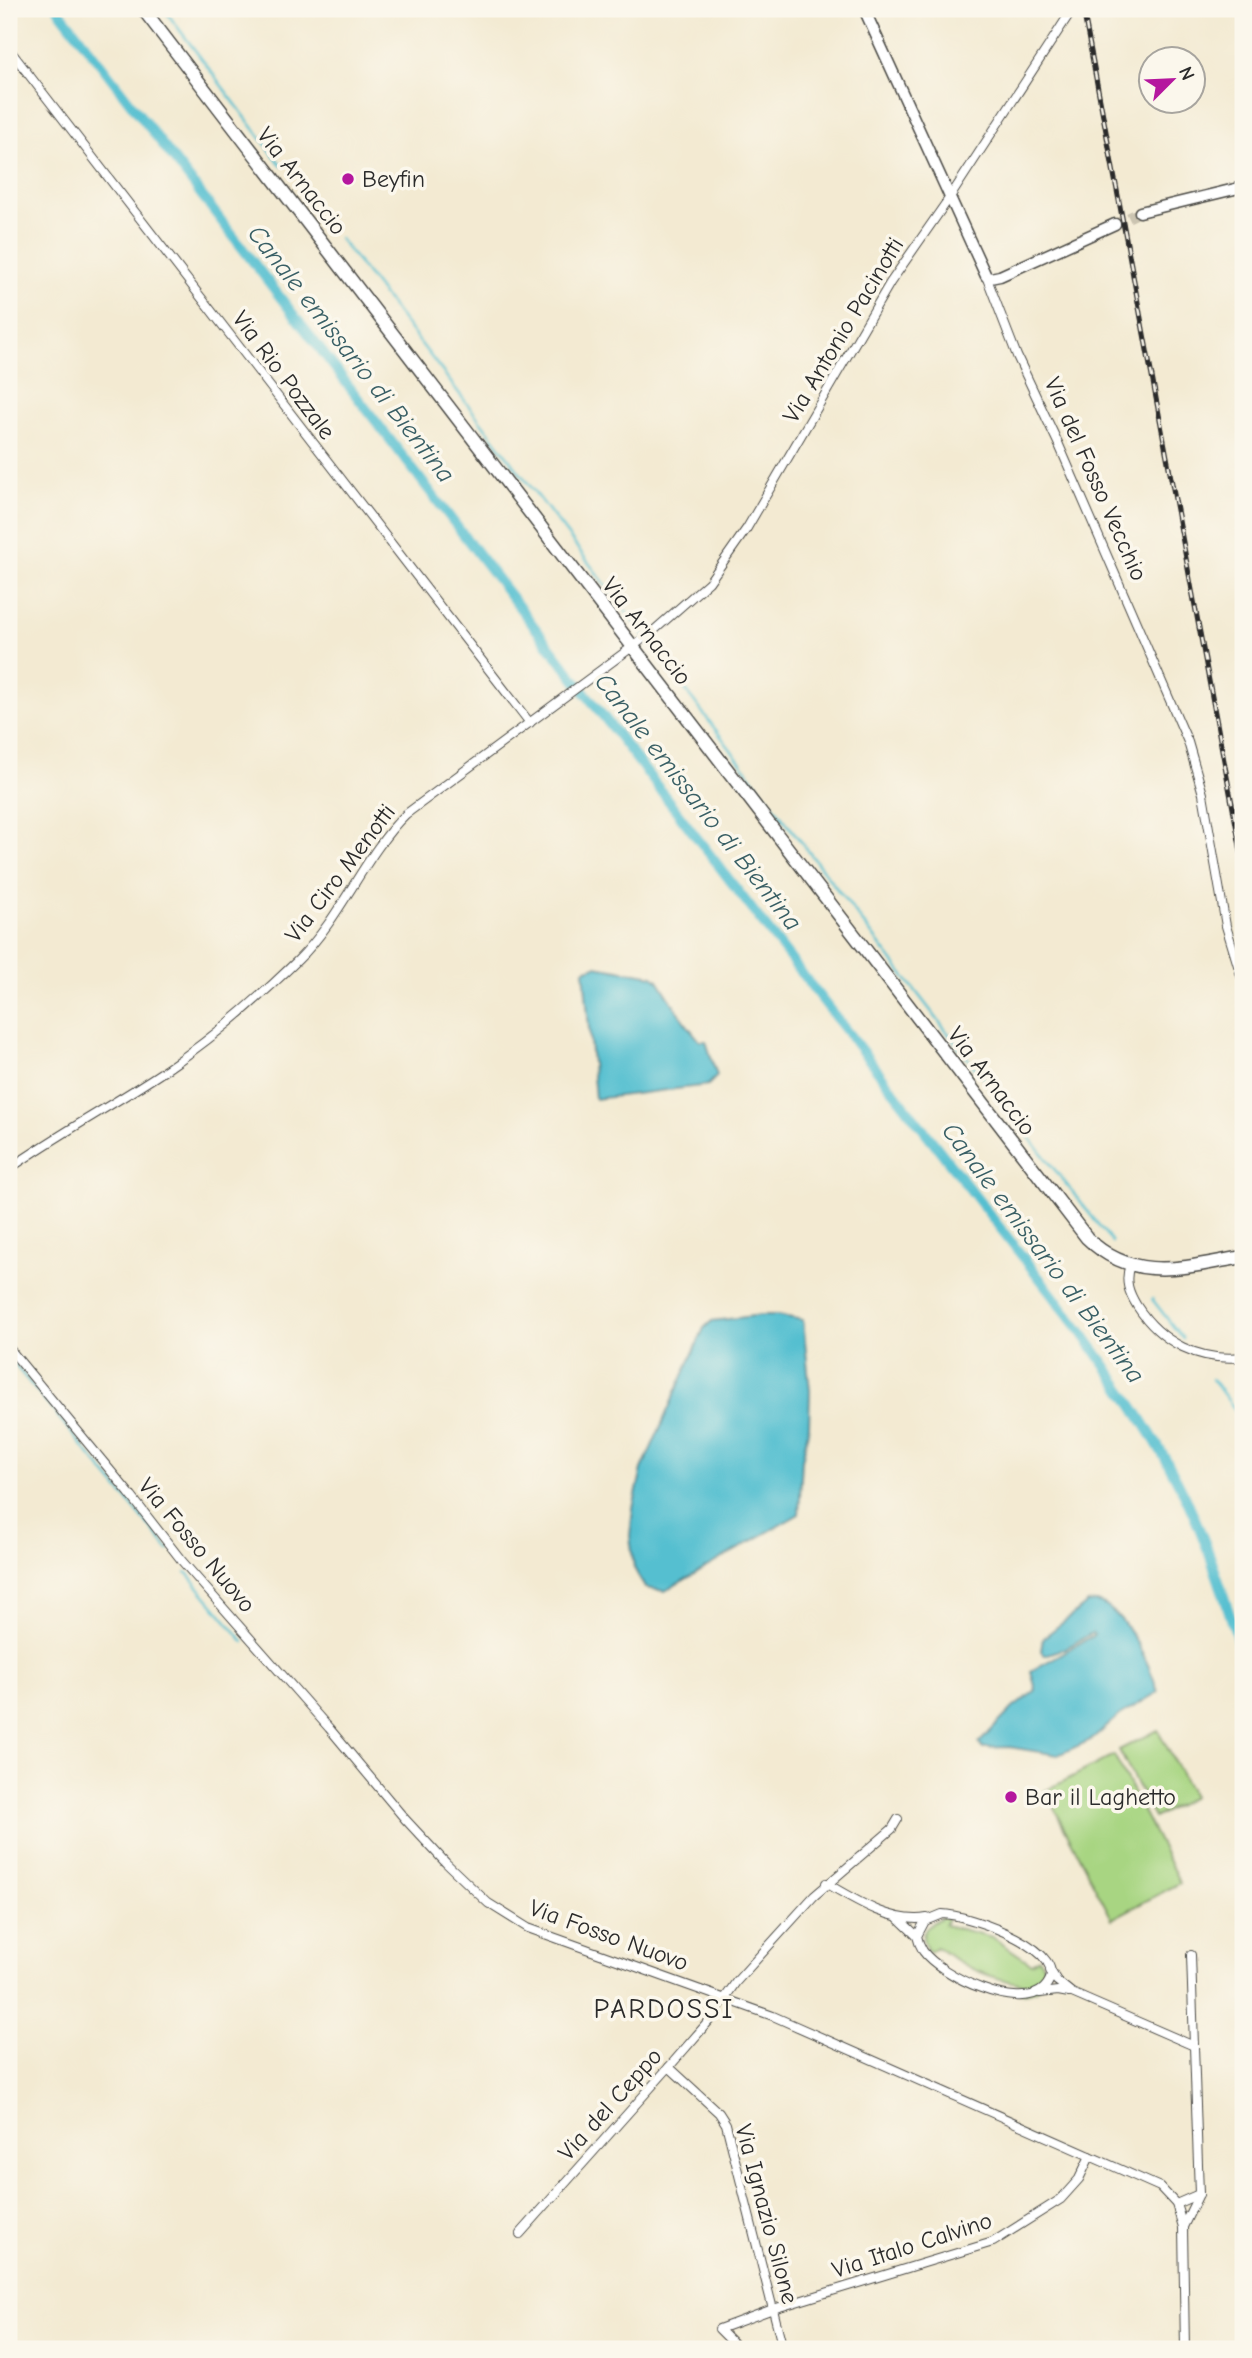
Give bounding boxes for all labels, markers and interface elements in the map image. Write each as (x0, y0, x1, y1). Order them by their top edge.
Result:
north arrow (1136, 46, 1206, 116)
text: N (1174, 63, 1199, 84)
street label: Via Arnaccio (251, 122, 353, 240)
place label: Beyfin (362, 165, 425, 193)
marker: Beyfin (340, 171, 356, 187)
water label: Canale emissario di Bientina (241, 219, 461, 489)
street label: Via Antonio Pacinotti (777, 232, 909, 428)
street label: Via Rio Pozzale (227, 305, 341, 445)
street label: Via del Fosso Vecchio (1038, 373, 1154, 585)
street label: Via Arnaccio (596, 572, 698, 690)
water label: Canale emissario di Bientina (588, 667, 808, 937)
street label: Via Ciro Menotti (279, 798, 401, 948)
street label: Via Arnaccio (942, 1021, 1042, 1141)
water label: Canale emissario di Bientina (935, 1117, 1151, 1389)
street label: Via Fosso Nuovo (133, 1472, 261, 1618)
place label: Bar il Laghetto (1025, 1783, 1176, 1811)
marker: Bar il Laghetto (1003, 1789, 1019, 1805)
street label: Via Fosso Nuovo (526, 1893, 692, 1977)
district label: PARDOSSI (593, 1993, 735, 2025)
street label: Via del Ceppo (552, 2042, 668, 2166)
street label: Via Ignazio Silone (730, 2121, 804, 2307)
street label: Via Italo Calvino (829, 2206, 995, 2284)

